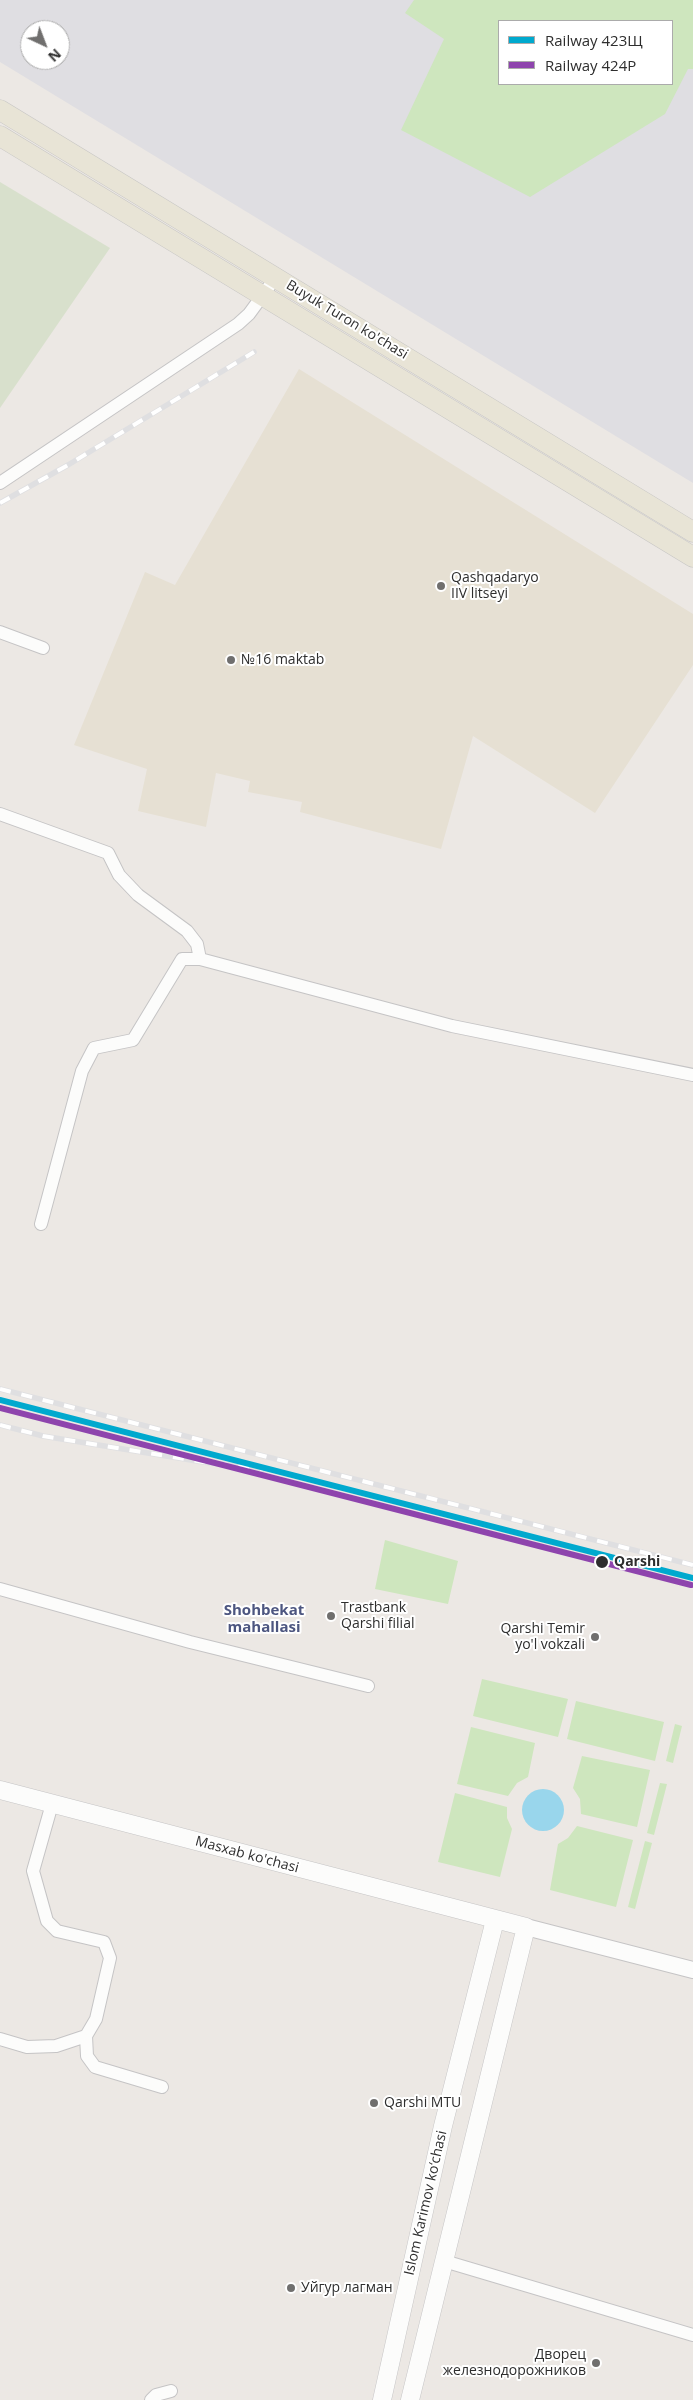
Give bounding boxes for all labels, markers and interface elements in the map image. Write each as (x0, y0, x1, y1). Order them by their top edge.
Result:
north arrow (20, 20, 70, 70)
legend (498, 20, 673, 85)
text: Railway 423Щ (545, 30, 643, 50)
text: N (44, 45, 66, 66)
text: Railway 424Р (545, 55, 636, 75)
street label: Buyuk Turon ko'chasi (283, 277, 411, 363)
place label: Qashqadaryo IIV litseyi (451, 570, 539, 602)
marker: Qashqadaryo IIV litseyi (435, 580, 447, 592)
place label: №16 maktab (241, 652, 324, 668)
marker: №16 maktab (225, 654, 237, 666)
marker: Qarshi (594, 1554, 610, 1570)
place label: Qarshi (614, 1554, 660, 1570)
place label: Trastbank Qarshi filial (341, 1600, 414, 1632)
district label: Shohbekat mahallasi (224, 1602, 304, 1637)
marker: Trastbank Qarshi filial (325, 1610, 337, 1622)
place label: Qarshi Temir yo'l vokzali (500, 1621, 585, 1654)
marker: Qarshi Temir yo'l vokzali (589, 1631, 601, 1643)
street label: Masxab ko'chasi (193, 1833, 301, 1877)
place label: Qarshi MTU (384, 2095, 461, 2111)
marker: Qarshi MTU (368, 2097, 380, 2109)
street label: Islom Karimov ko‘chasi (401, 2129, 451, 2277)
place label: Уйгур лагман (301, 2280, 393, 2296)
marker: Уйгур лагман (285, 2282, 297, 2294)
place label: Дворец железнодорожников (443, 2347, 586, 2380)
marker: Дворец железнодорожников (590, 2357, 602, 2369)

